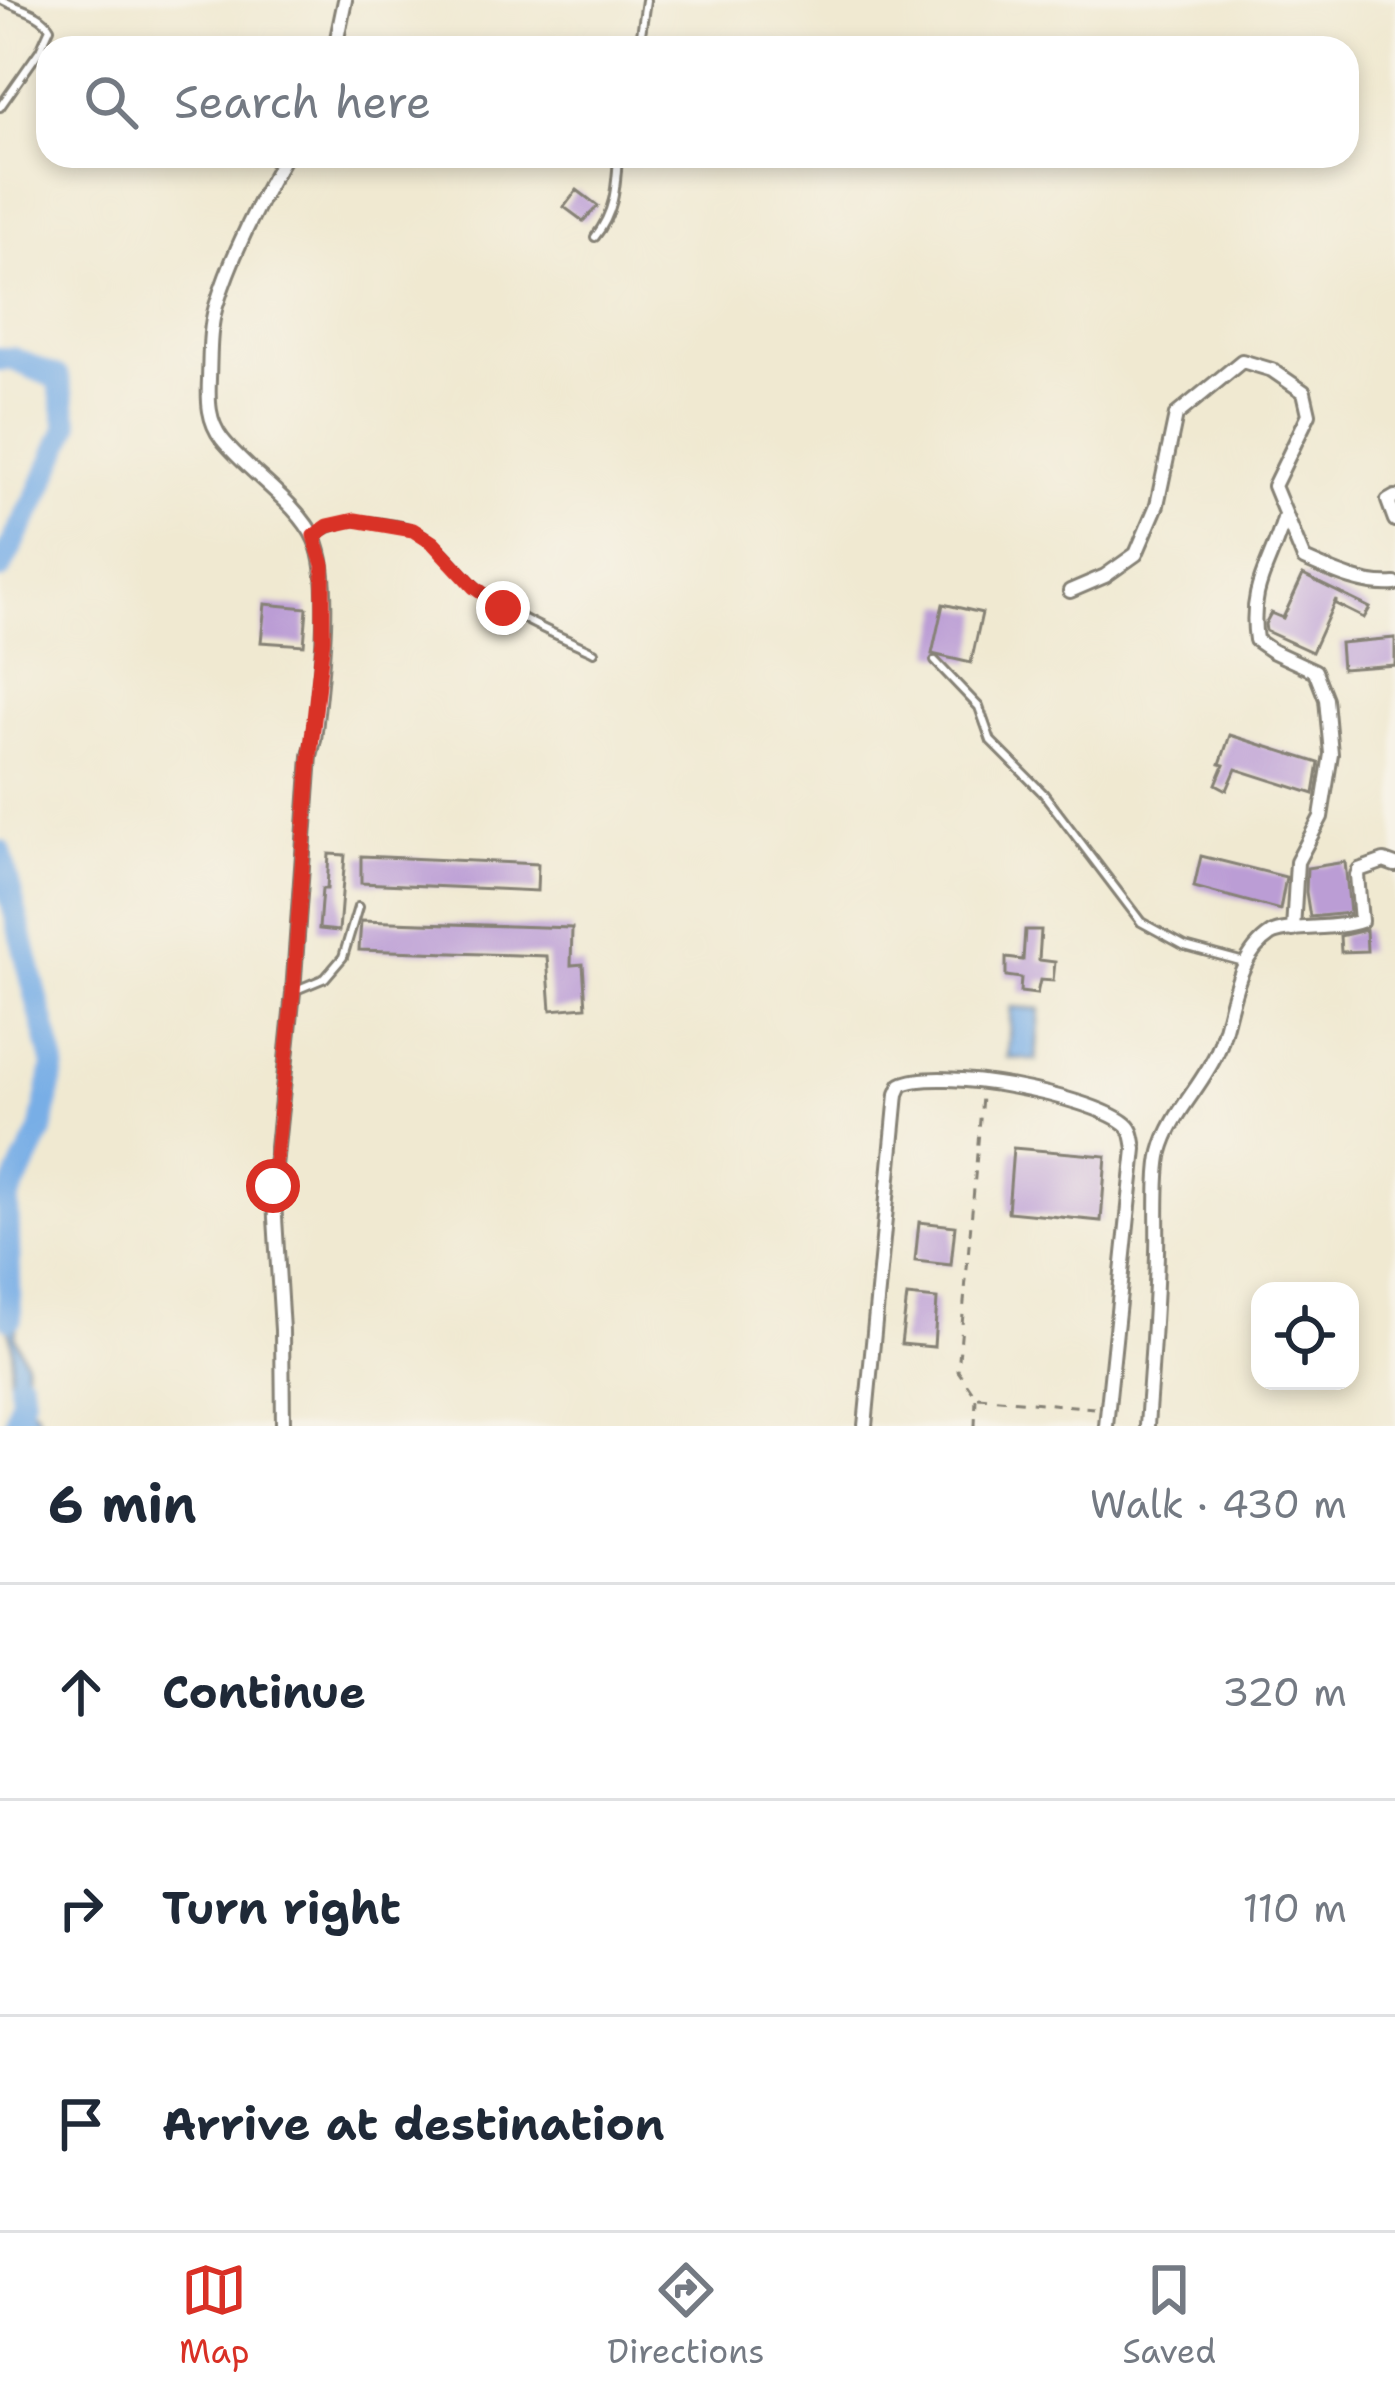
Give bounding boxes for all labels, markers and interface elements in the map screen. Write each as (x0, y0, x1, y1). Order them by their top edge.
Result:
search box (36, 36, 1359, 168)
icon: search (78, 69, 144, 135)
text: Search here (174, 72, 431, 132)
route end (476, 581, 530, 635)
route start (246, 1159, 300, 1213)
map controls (1251, 1282, 1359, 1390)
button: locate (1251, 1282, 1359, 1390)
text: 6 min (48, 1470, 197, 1538)
text: Walk · 430 m (1090, 1478, 1347, 1530)
icon: ahead (48, 1659, 114, 1725)
text: Continue (162, 1662, 366, 1722)
text: 320 m (1222, 1666, 1347, 1718)
icon: right (48, 1875, 114, 1941)
text: Turn right (162, 1878, 401, 1938)
text: 110 m (1243, 1882, 1347, 1934)
icon: arrive (48, 2091, 114, 2157)
text: Arrive at destination (162, 2094, 665, 2154)
tab: Map (179, 2257, 250, 2374)
tab: Directions (607, 2257, 765, 2374)
tab: Saved (1122, 2257, 1216, 2374)

